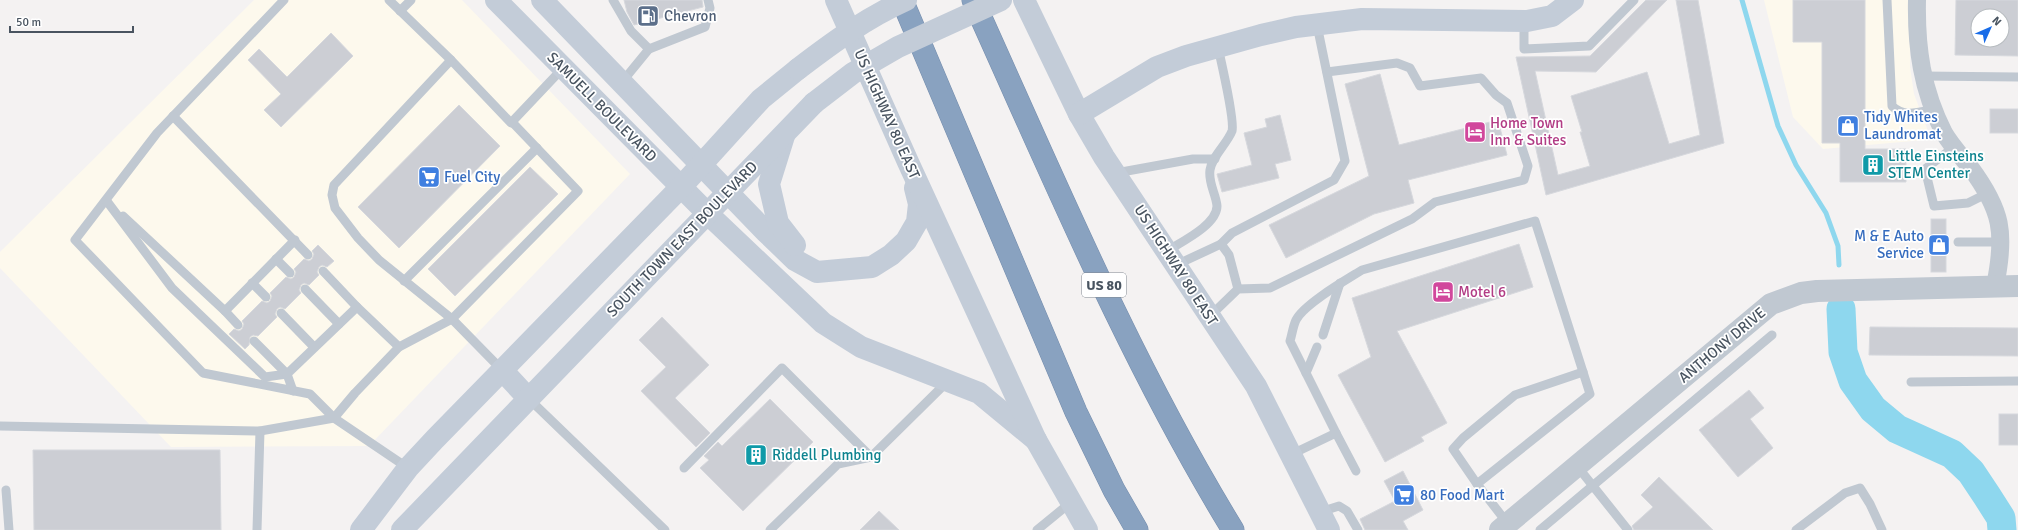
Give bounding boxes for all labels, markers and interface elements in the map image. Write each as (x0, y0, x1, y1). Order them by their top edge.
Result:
fuel station icon: Chevron (635, 3, 661, 29)
place label: Chevron (664, 7, 717, 25)
scale bar (10, 8, 133, 34)
north arrow (1970, 8, 2010, 48)
text: N (1989, 14, 2004, 29)
text: 50 m (16, 15, 41, 30)
street label: US HIGHWAY 80 EAST (850, 46, 924, 182)
street label: SAMUELL BOULEVARD (543, 48, 661, 166)
place label: Tidy Whites Laundromat (1864, 108, 1941, 143)
shop icon: Tidy Whites Laundromat (1835, 113, 1861, 139)
place label: Home Town Inn & Suites (1490, 114, 1567, 149)
hotel icon: Home Town Inn & Suites (1462, 119, 1488, 145)
place label: Little Einsteins STEM Center (1888, 147, 1984, 182)
building icon: Little Einsteins STEM Center (1860, 152, 1886, 178)
street label: SOUTH TOWN EAST BOULEVARD (603, 158, 761, 320)
supermarket icon: Fuel City (416, 164, 442, 190)
place label: Fuel City (444, 168, 500, 186)
street label: US HIGHWAY 80 EAST (1130, 201, 1222, 329)
place label: M & E Auto Service (1854, 227, 1924, 262)
shop icon: M & E Auto Service (1926, 232, 1952, 258)
road number: US 80 (1082, 273, 1126, 297)
hotel icon: Motel 6 (1430, 279, 1456, 305)
place label: Motel 6 (1458, 283, 1506, 301)
street label: ANTHONY DRIVE (1675, 303, 1769, 387)
building icon: Riddell Plumbing (743, 442, 769, 468)
place label: Riddell Plumbing (772, 446, 881, 464)
supermarket icon: 80 Food Mart (1391, 482, 1417, 508)
place label: 80 Food Mart (1420, 486, 1505, 504)

